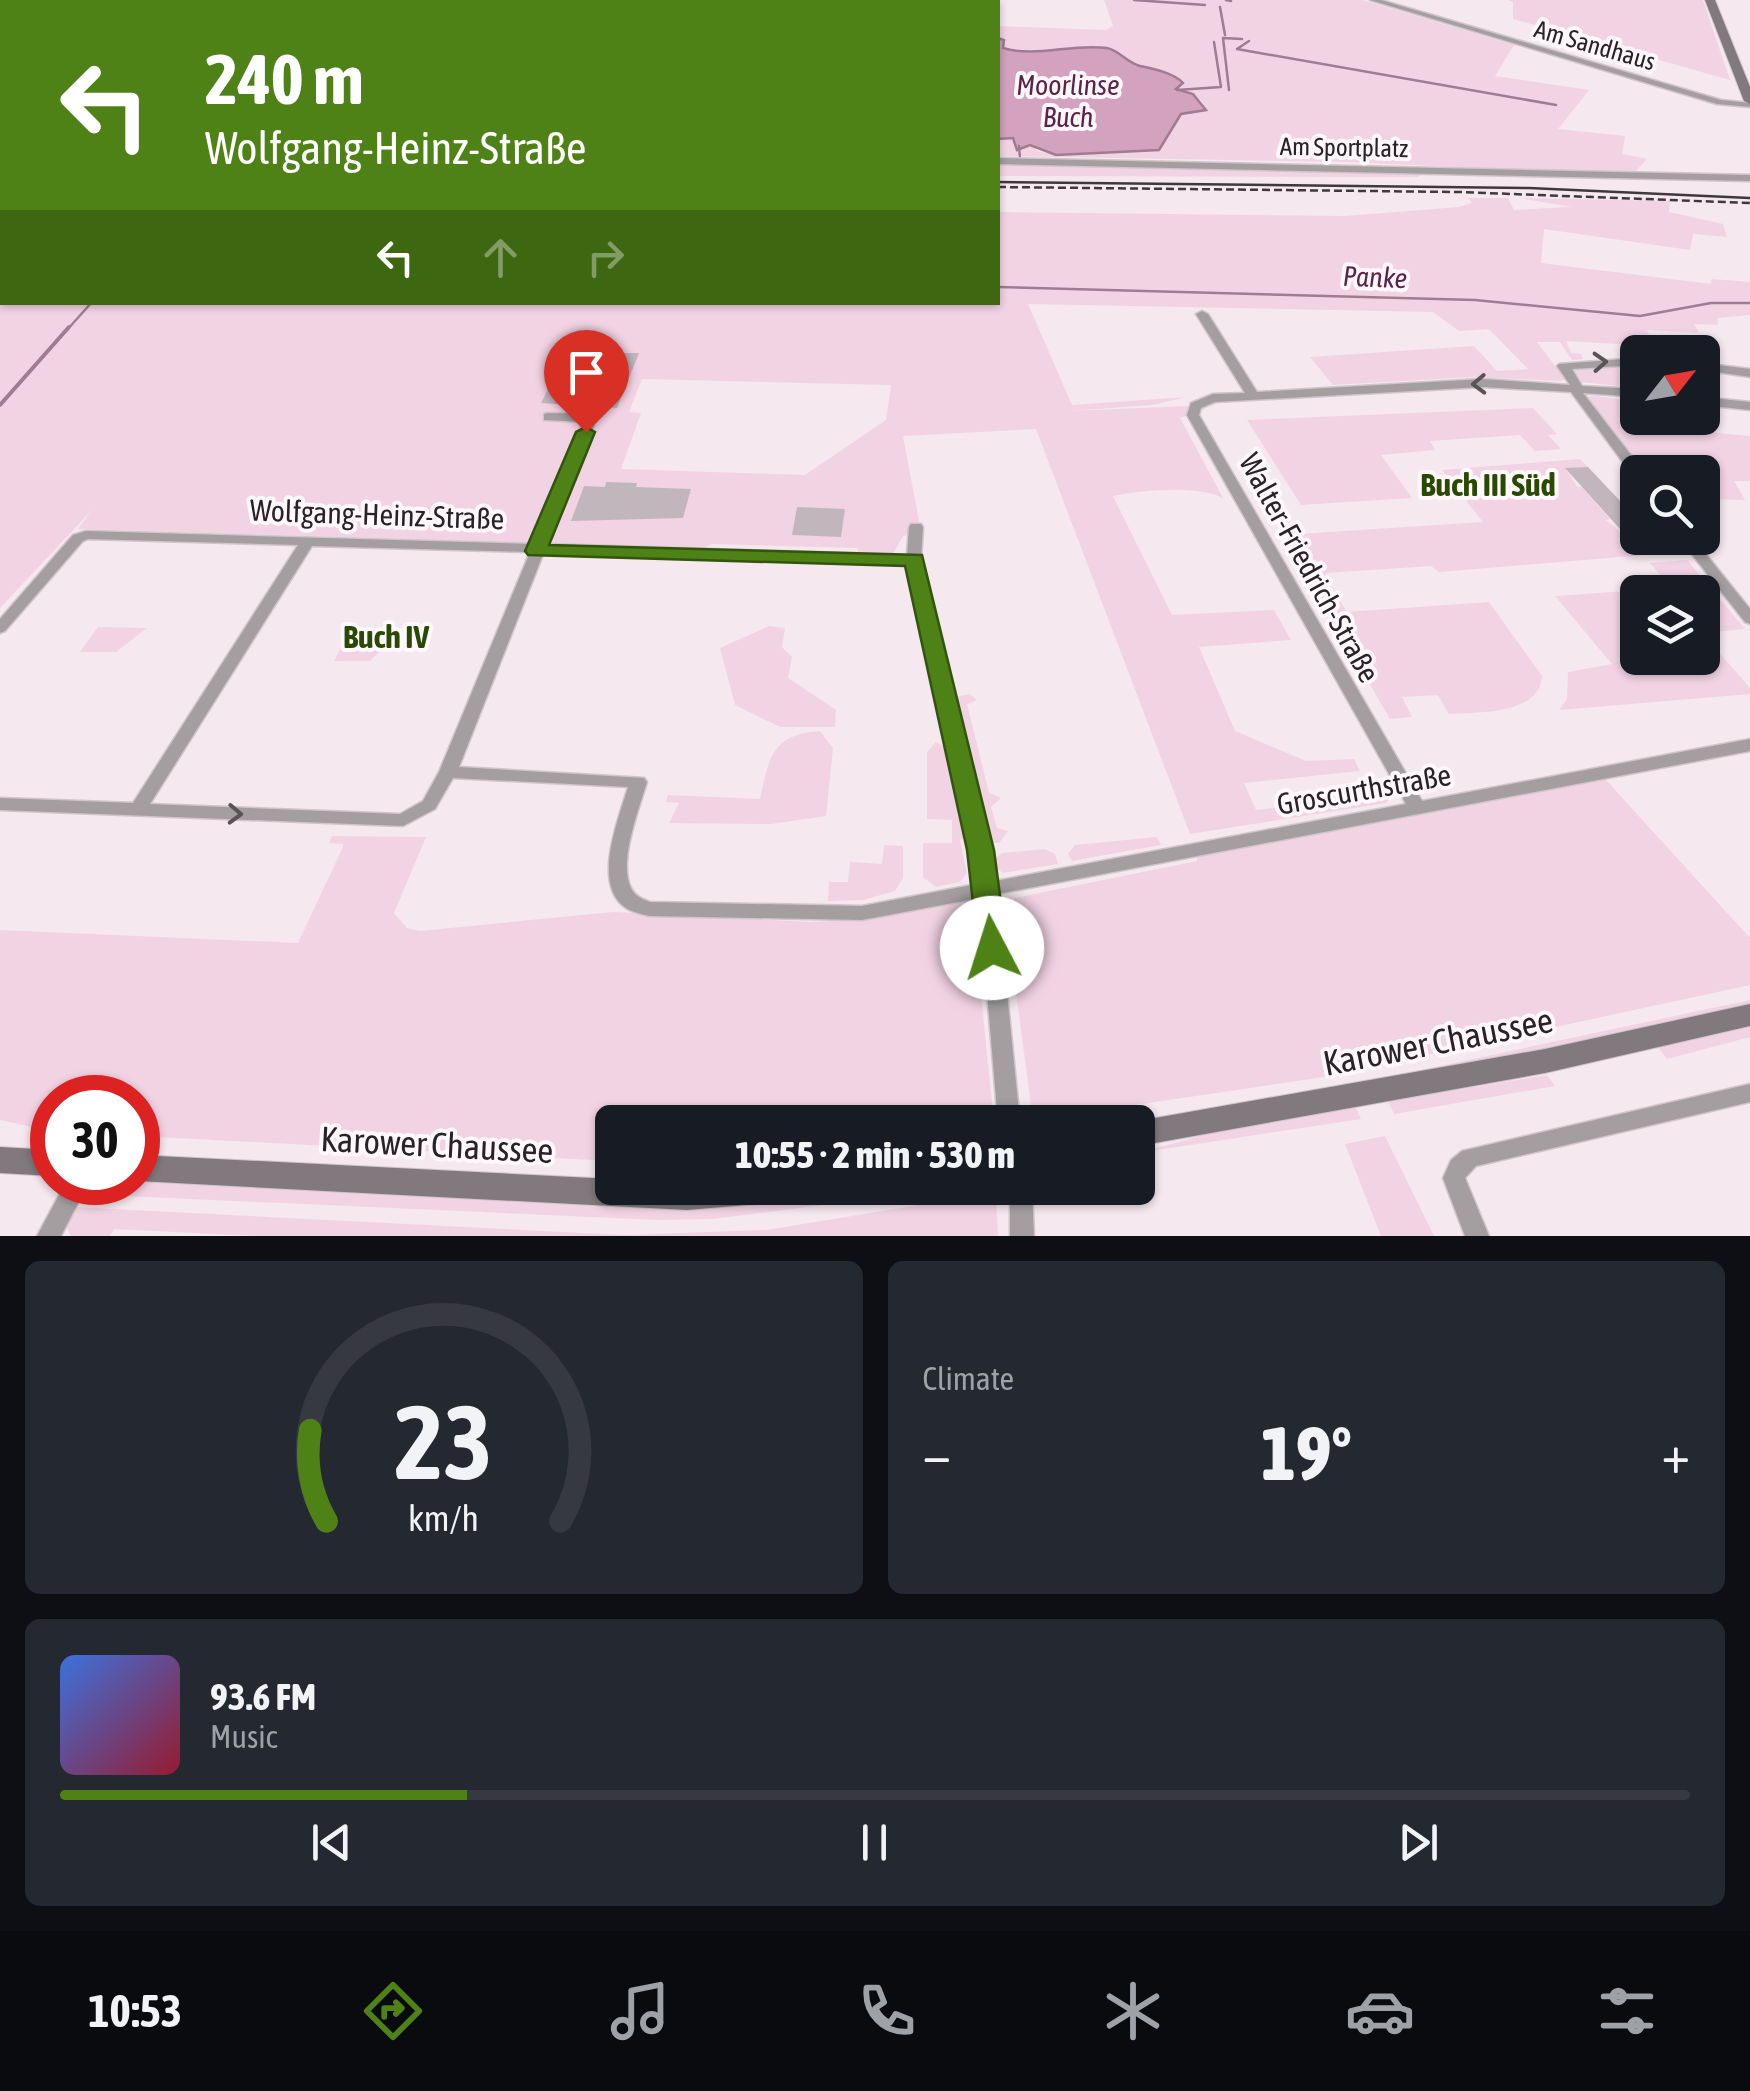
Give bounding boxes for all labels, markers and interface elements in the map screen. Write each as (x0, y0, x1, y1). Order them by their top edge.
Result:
street label: Am Sandhaus (1531, 14, 1659, 76)
text: 240 m (205, 39, 364, 119)
icon: left (40, 40, 170, 170)
water label: Moorlinse Buch (1016, 69, 1120, 133)
text: Wolfgang-Heinz-Straße (205, 122, 587, 174)
street label: Am Sportplatz (1280, 132, 1408, 162)
icon: left (368, 230, 423, 285)
icon: ahead (473, 230, 528, 285)
icon: right (578, 230, 633, 285)
water label: Panke (1342, 260, 1408, 294)
pin (544, 330, 629, 433)
north arrow (1620, 335, 1720, 435)
map controls (1620, 335, 1720, 675)
icon: arrive (559, 345, 614, 400)
one-way arrow (1593, 352, 1609, 373)
one-way arrow (1470, 373, 1486, 394)
street label: Walter-Friedrich-Straße (1233, 447, 1387, 688)
button: search (1620, 455, 1720, 555)
district label: Buch III Süd (1420, 466, 1556, 503)
street label: Wolfgang-Heinz-Straße (249, 493, 505, 535)
button: layers (1620, 575, 1720, 675)
district label: Buch IV (343, 618, 429, 655)
street label: Groscurthstraße (1274, 757, 1453, 821)
one-way arrow (227, 804, 243, 825)
position arrow (940, 896, 1044, 1000)
street label: Karower Chaussee (1320, 999, 1556, 1083)
speed limit sign: 30 (30, 1075, 160, 1205)
street label: Karower Chaussee (320, 1118, 554, 1170)
text: 10:55 · 2 min · 530 m (735, 1133, 1015, 1176)
text: Climate (923, 1360, 1014, 1397)
text: 23 (395, 1382, 493, 1501)
text: 19° (1261, 1410, 1352, 1496)
text: − (923, 1422, 951, 1485)
text: + (1661, 1422, 1690, 1485)
text: km/h (408, 1498, 479, 1539)
text: 93.6 FM (210, 1675, 316, 1718)
text: Music (210, 1718, 277, 1755)
icon: previous (304, 1815, 359, 1870)
icon: pause (847, 1815, 902, 1870)
icon: next (1391, 1815, 1446, 1870)
icon: directions (358, 1976, 428, 2046)
icon: music (605, 1976, 675, 2046)
icon: phone (852, 1976, 922, 2046)
icon: climate (1098, 1976, 1168, 2046)
icon: car (1345, 1976, 1415, 2046)
icon: filters (1592, 1976, 1662, 2046)
text: 10:53 (88, 1985, 182, 2037)

